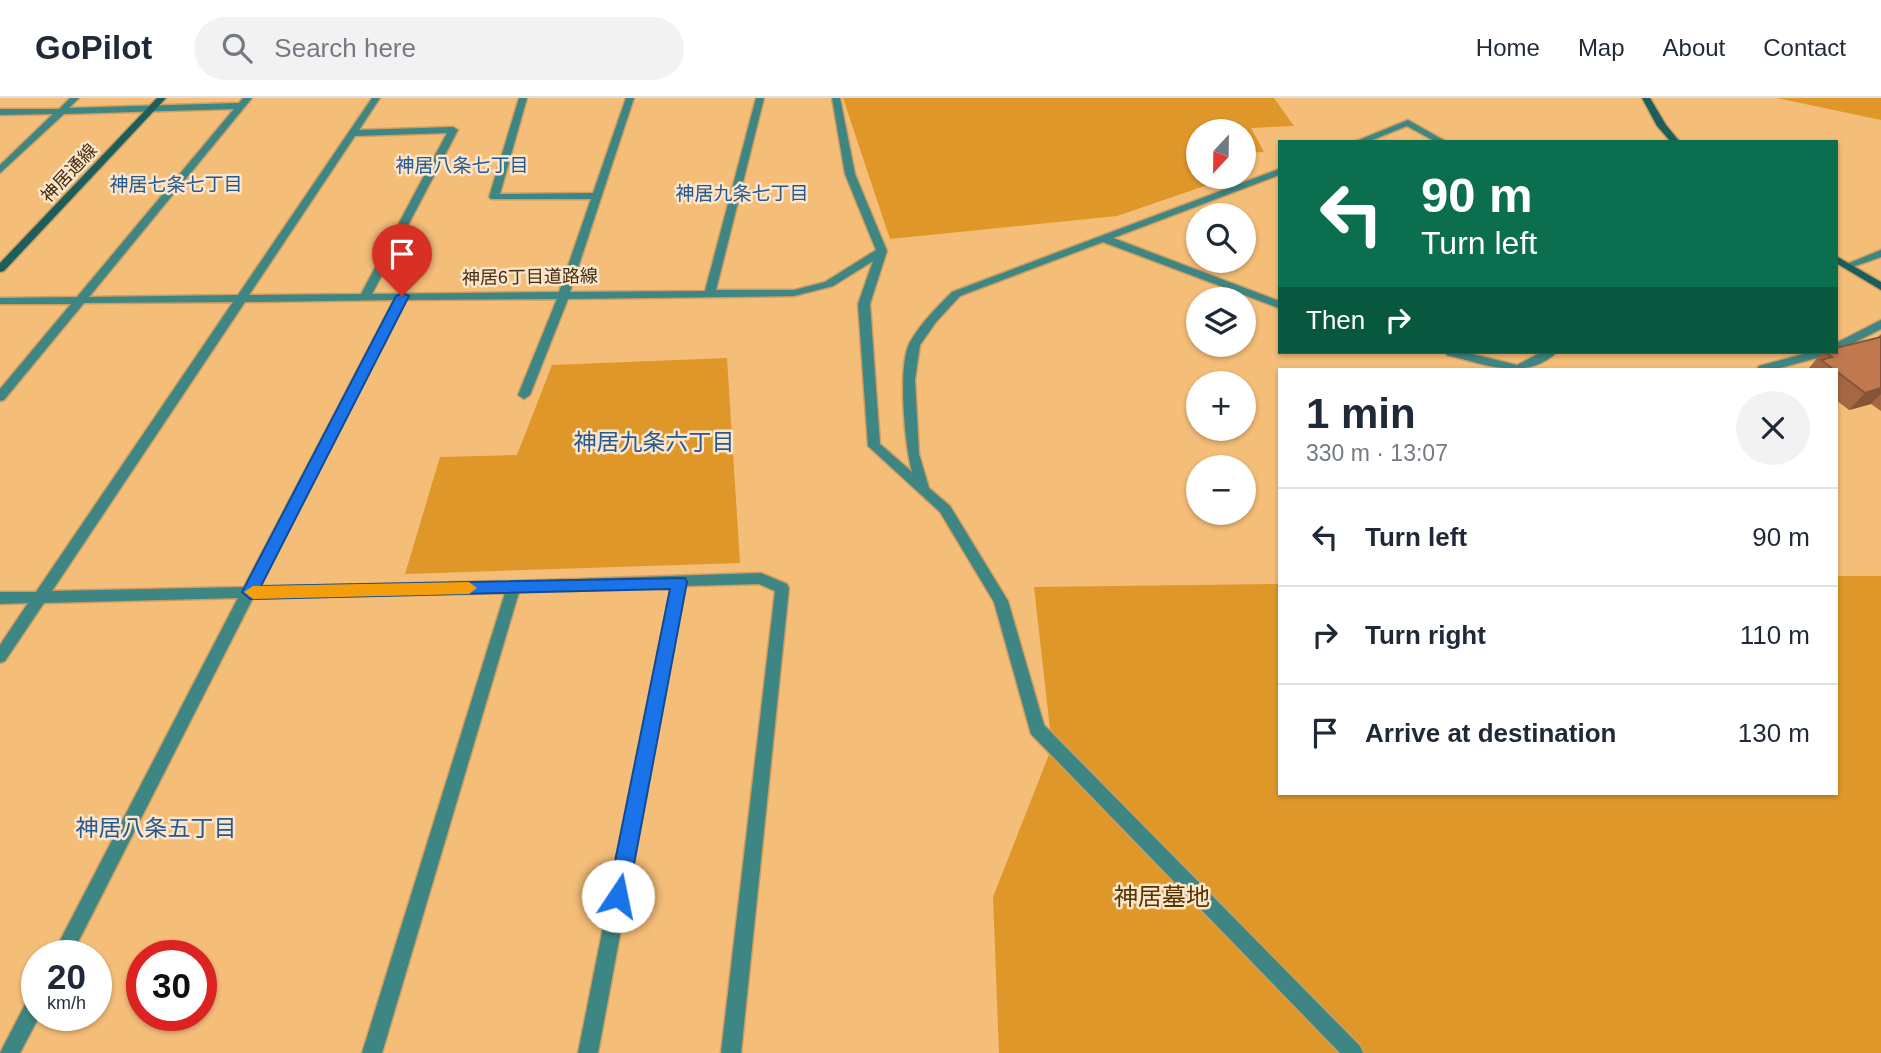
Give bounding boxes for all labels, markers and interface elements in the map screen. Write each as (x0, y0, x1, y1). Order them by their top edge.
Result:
search box (194, 17, 684, 80)
text: GoPilot (35, 29, 152, 66)
icon: search (218, 29, 256, 67)
text: Search here (274, 33, 416, 63)
text: Home (1476, 34, 1540, 61)
text: Map (1578, 34, 1625, 61)
text: About (1663, 34, 1725, 61)
text: Contact (1763, 34, 1846, 61)
north arrow (1186, 119, 1256, 189)
map controls (1186, 119, 1256, 525)
street label: 神居通線 (37, 140, 101, 206)
district label: 神居八条七丁目 (395, 155, 529, 176)
icon: left (1306, 168, 1397, 259)
text: 90 m (1421, 168, 1533, 222)
district label: 神居七条七丁目 (109, 174, 243, 195)
district label: 神居九条七丁目 (675, 183, 809, 204)
button: search (1186, 203, 1256, 273)
pin (372, 224, 432, 296)
text: Turn left (1421, 225, 1537, 261)
icon: arrive (383, 235, 421, 273)
street label: 神居6丁目道路線 (462, 266, 598, 288)
button: layers (1186, 287, 1256, 357)
icon: right (1379, 301, 1417, 339)
text: Then (1306, 305, 1365, 335)
button: + (1186, 371, 1256, 441)
text: 1 min (1306, 390, 1416, 437)
button: close (1736, 391, 1810, 465)
district label: 神居九条六丁目 (574, 429, 735, 455)
text: 330 m · 13:07 (1306, 440, 1448, 466)
button: − (1186, 455, 1256, 525)
icon: left (1306, 518, 1344, 556)
text: Turn left (1365, 522, 1467, 552)
text: 90 m (1752, 522, 1810, 552)
icon: right (1306, 616, 1344, 654)
text: Turn right (1365, 620, 1486, 650)
text: 110 m (1740, 620, 1810, 650)
icon: arrive (1306, 714, 1344, 752)
text: Arrive at destination (1365, 718, 1616, 748)
text: 130 m (1738, 718, 1810, 748)
district label: 神居八条五丁目 (76, 815, 237, 841)
position arrow (581, 859, 655, 933)
park label: 神居墓地 (1114, 883, 1210, 910)
speed limit sign: 30 (126, 940, 217, 1031)
text: 20 (47, 957, 86, 996)
text: km/h (47, 993, 86, 1013)

